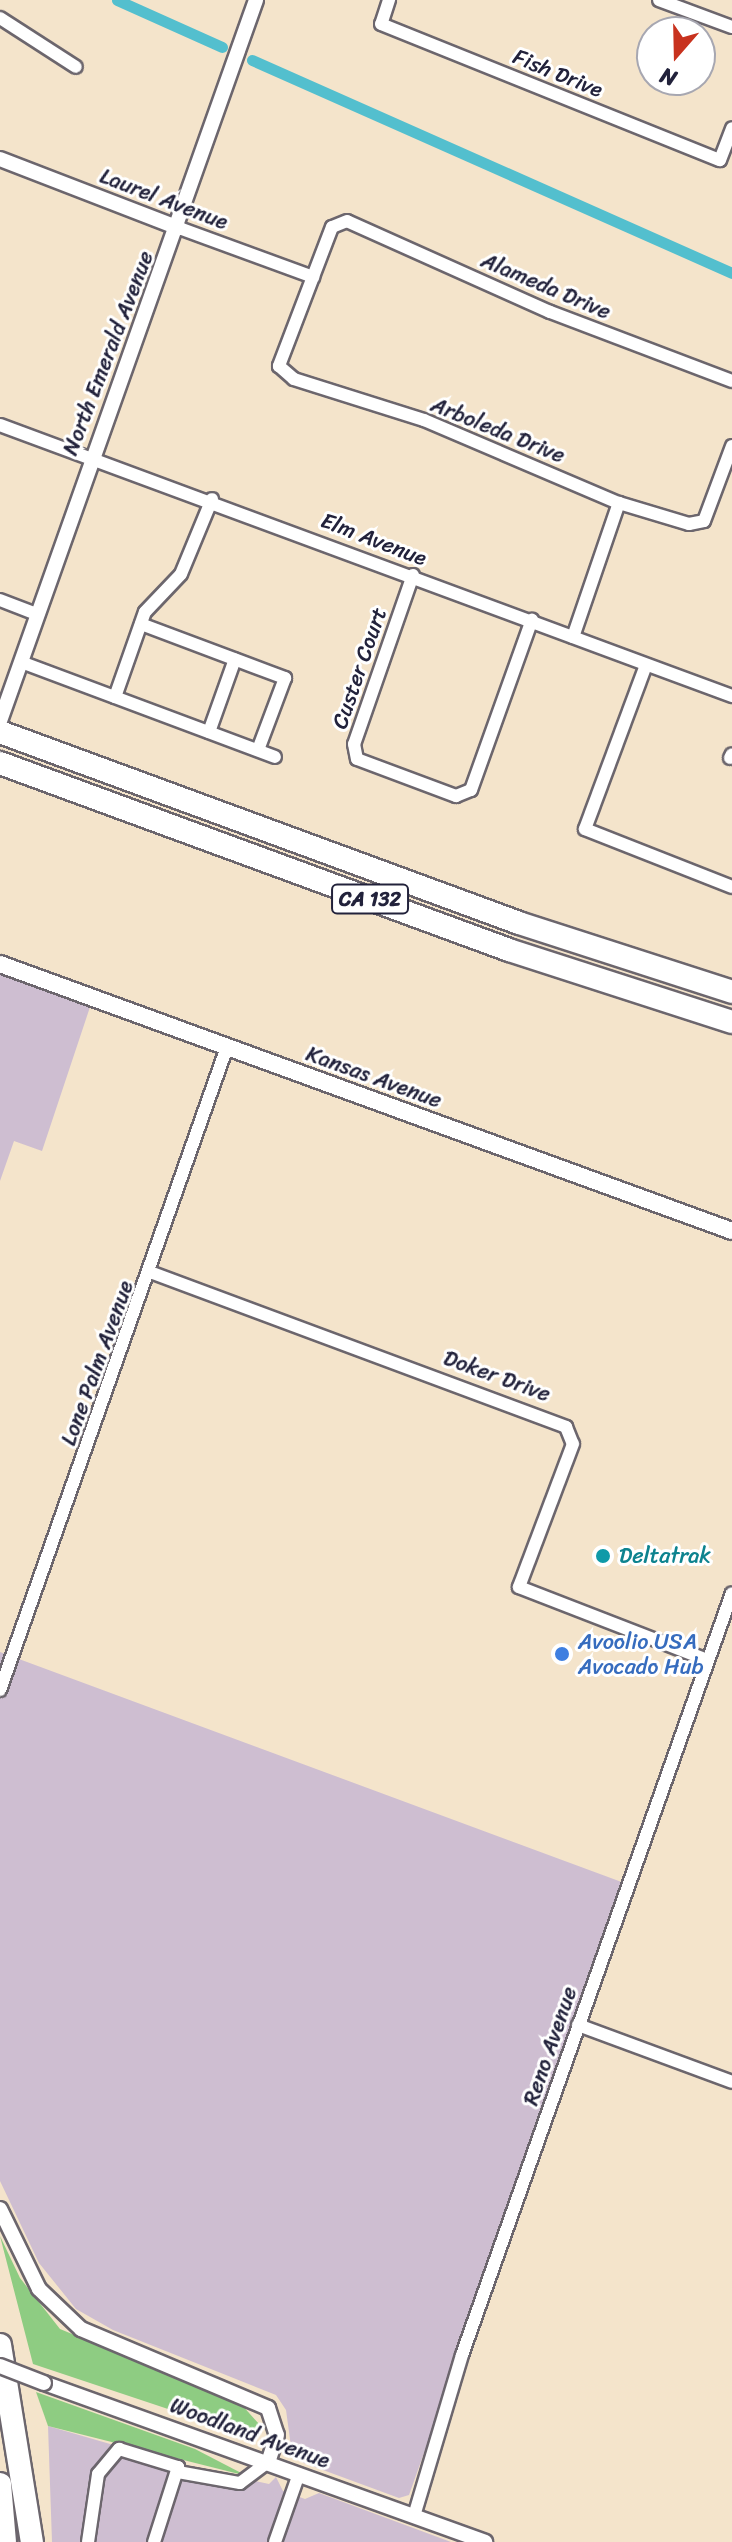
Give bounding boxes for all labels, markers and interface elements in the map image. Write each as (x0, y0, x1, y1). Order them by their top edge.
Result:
north arrow (636, 16, 716, 96)
street label: Fish Drive (509, 43, 607, 103)
text: N (654, 56, 682, 98)
street label: Laurel Avenue (96, 163, 232, 235)
street label: North Emerald Avenue (57, 247, 159, 459)
street label: Alameda Drive (477, 247, 615, 325)
street label: Arboleda Drive (427, 391, 569, 469)
street label: Elm Avenue (317, 507, 431, 571)
street label: Custer Court (326, 604, 392, 732)
road number: CA 132 (330, 883, 410, 915)
street label: Kansas Avenue (303, 1040, 445, 1114)
street label: Lone Palm Avenue (55, 1277, 139, 1449)
street label: Doker Drive (440, 1344, 554, 1408)
place label: Deltatrak (619, 1543, 711, 1569)
marker: Deltatrak (594, 1547, 612, 1565)
place label: Avoolio USA Avocado Hub (578, 1628, 704, 1680)
marker: Avoolio USA Avocado Hub (553, 1645, 571, 1663)
street label: Reno Avenue (517, 1983, 583, 2109)
street label: Woodland Avenue (167, 2392, 333, 2474)

